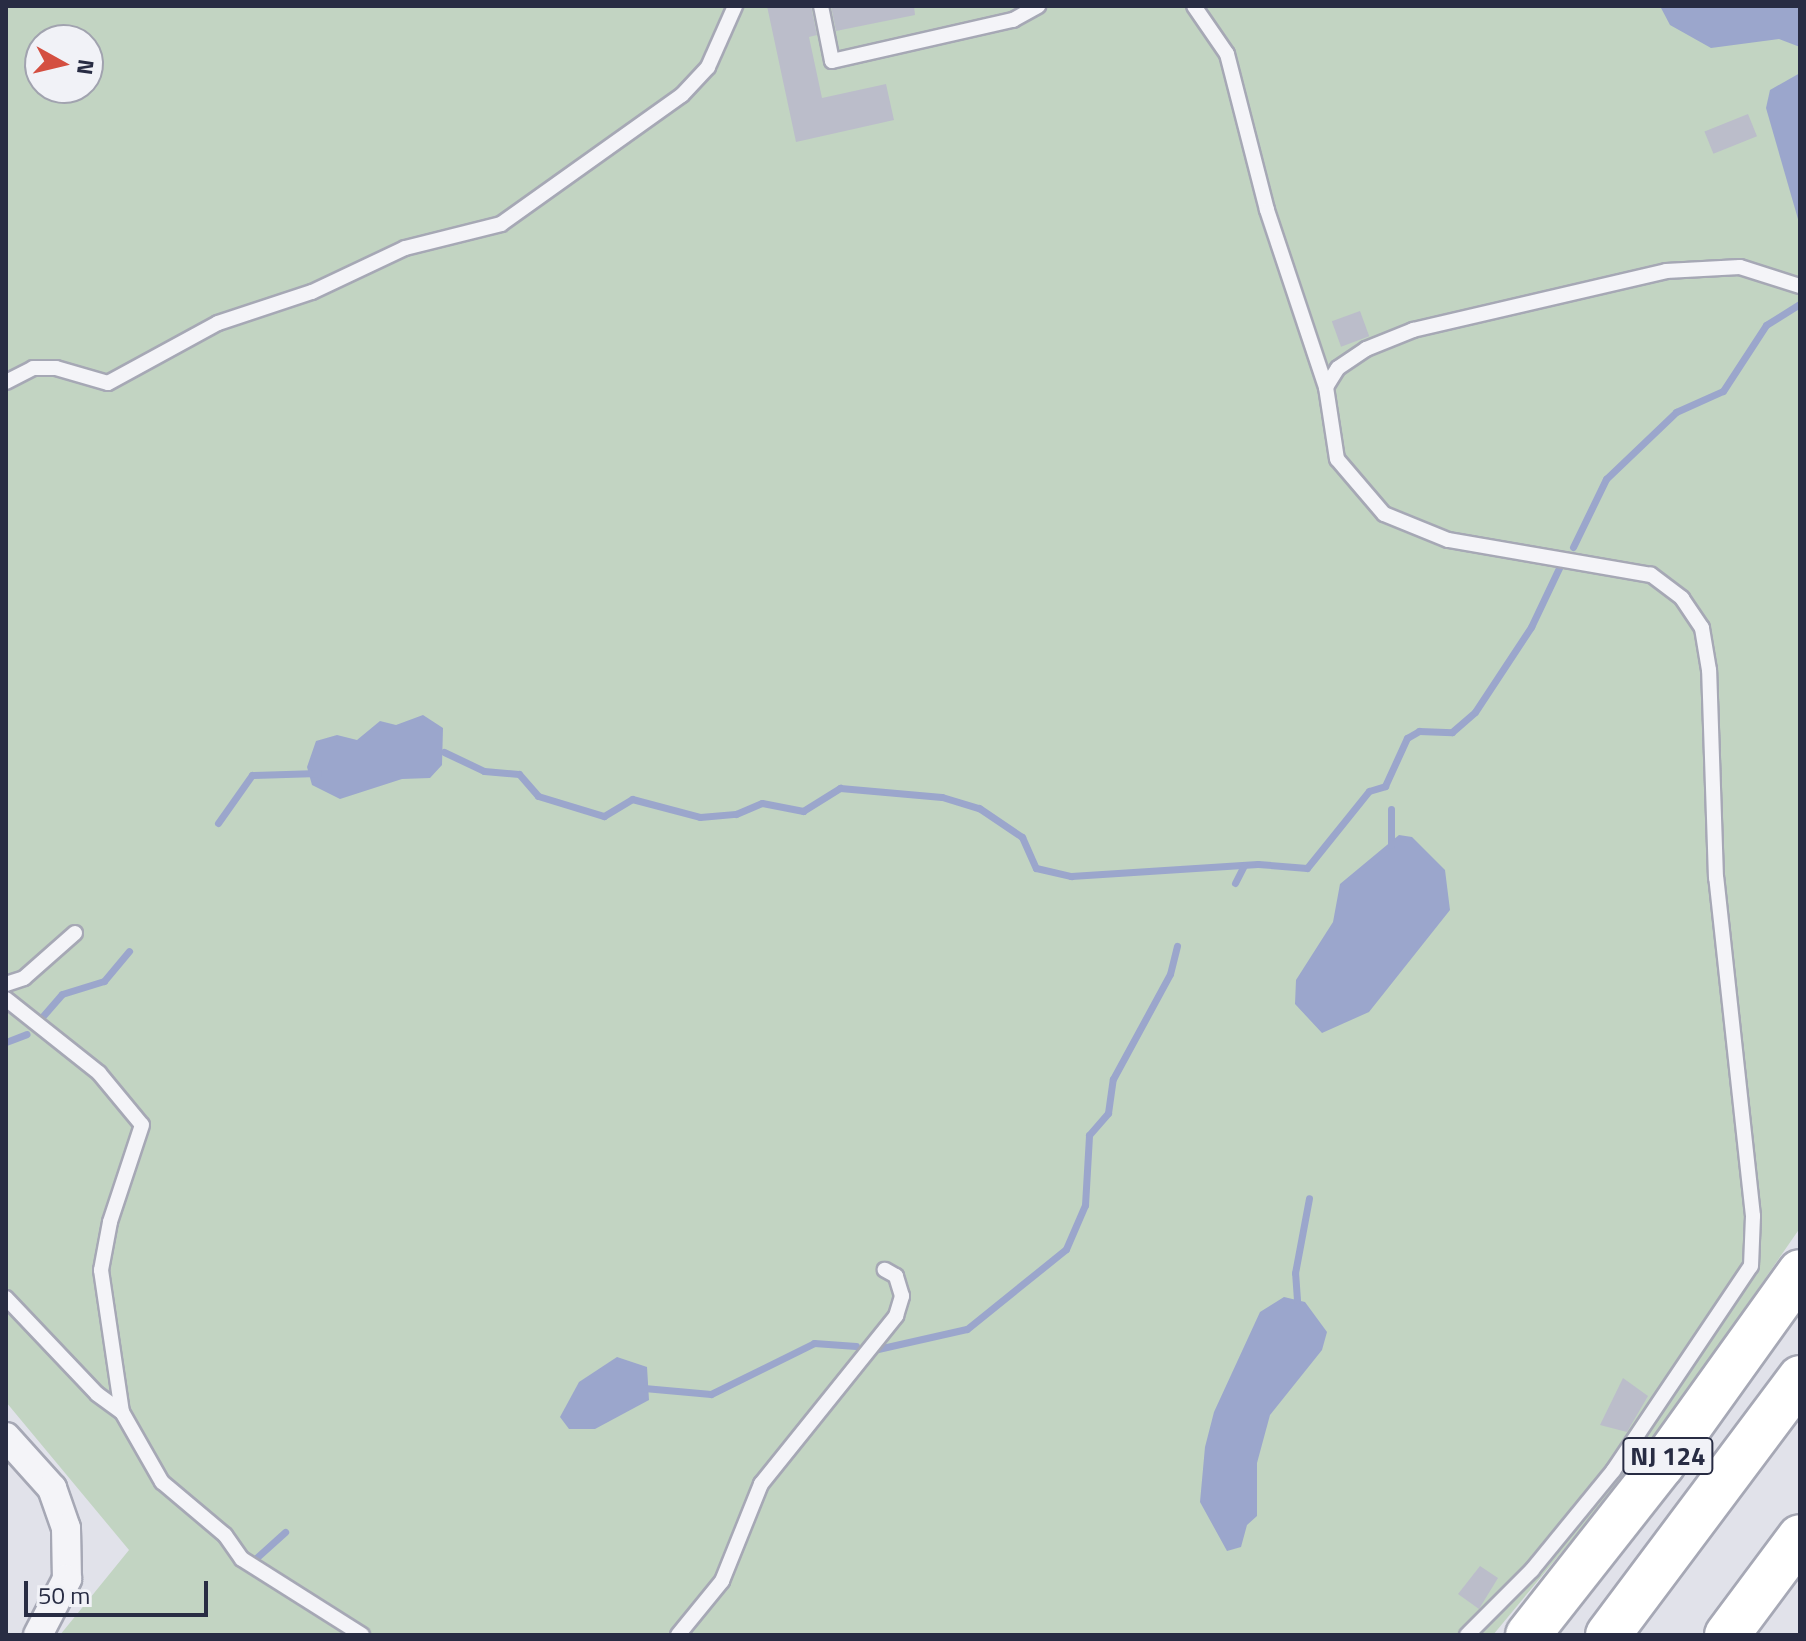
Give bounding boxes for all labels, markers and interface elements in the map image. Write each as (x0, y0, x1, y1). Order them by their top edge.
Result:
north arrow (24, 24, 104, 104)
text: N (68, 57, 104, 77)
road number: NJ 124 (1622, 1434, 1714, 1478)
scale bar (28, 1565, 212, 1615)
text: 50 m (38, 1577, 90, 1613)

